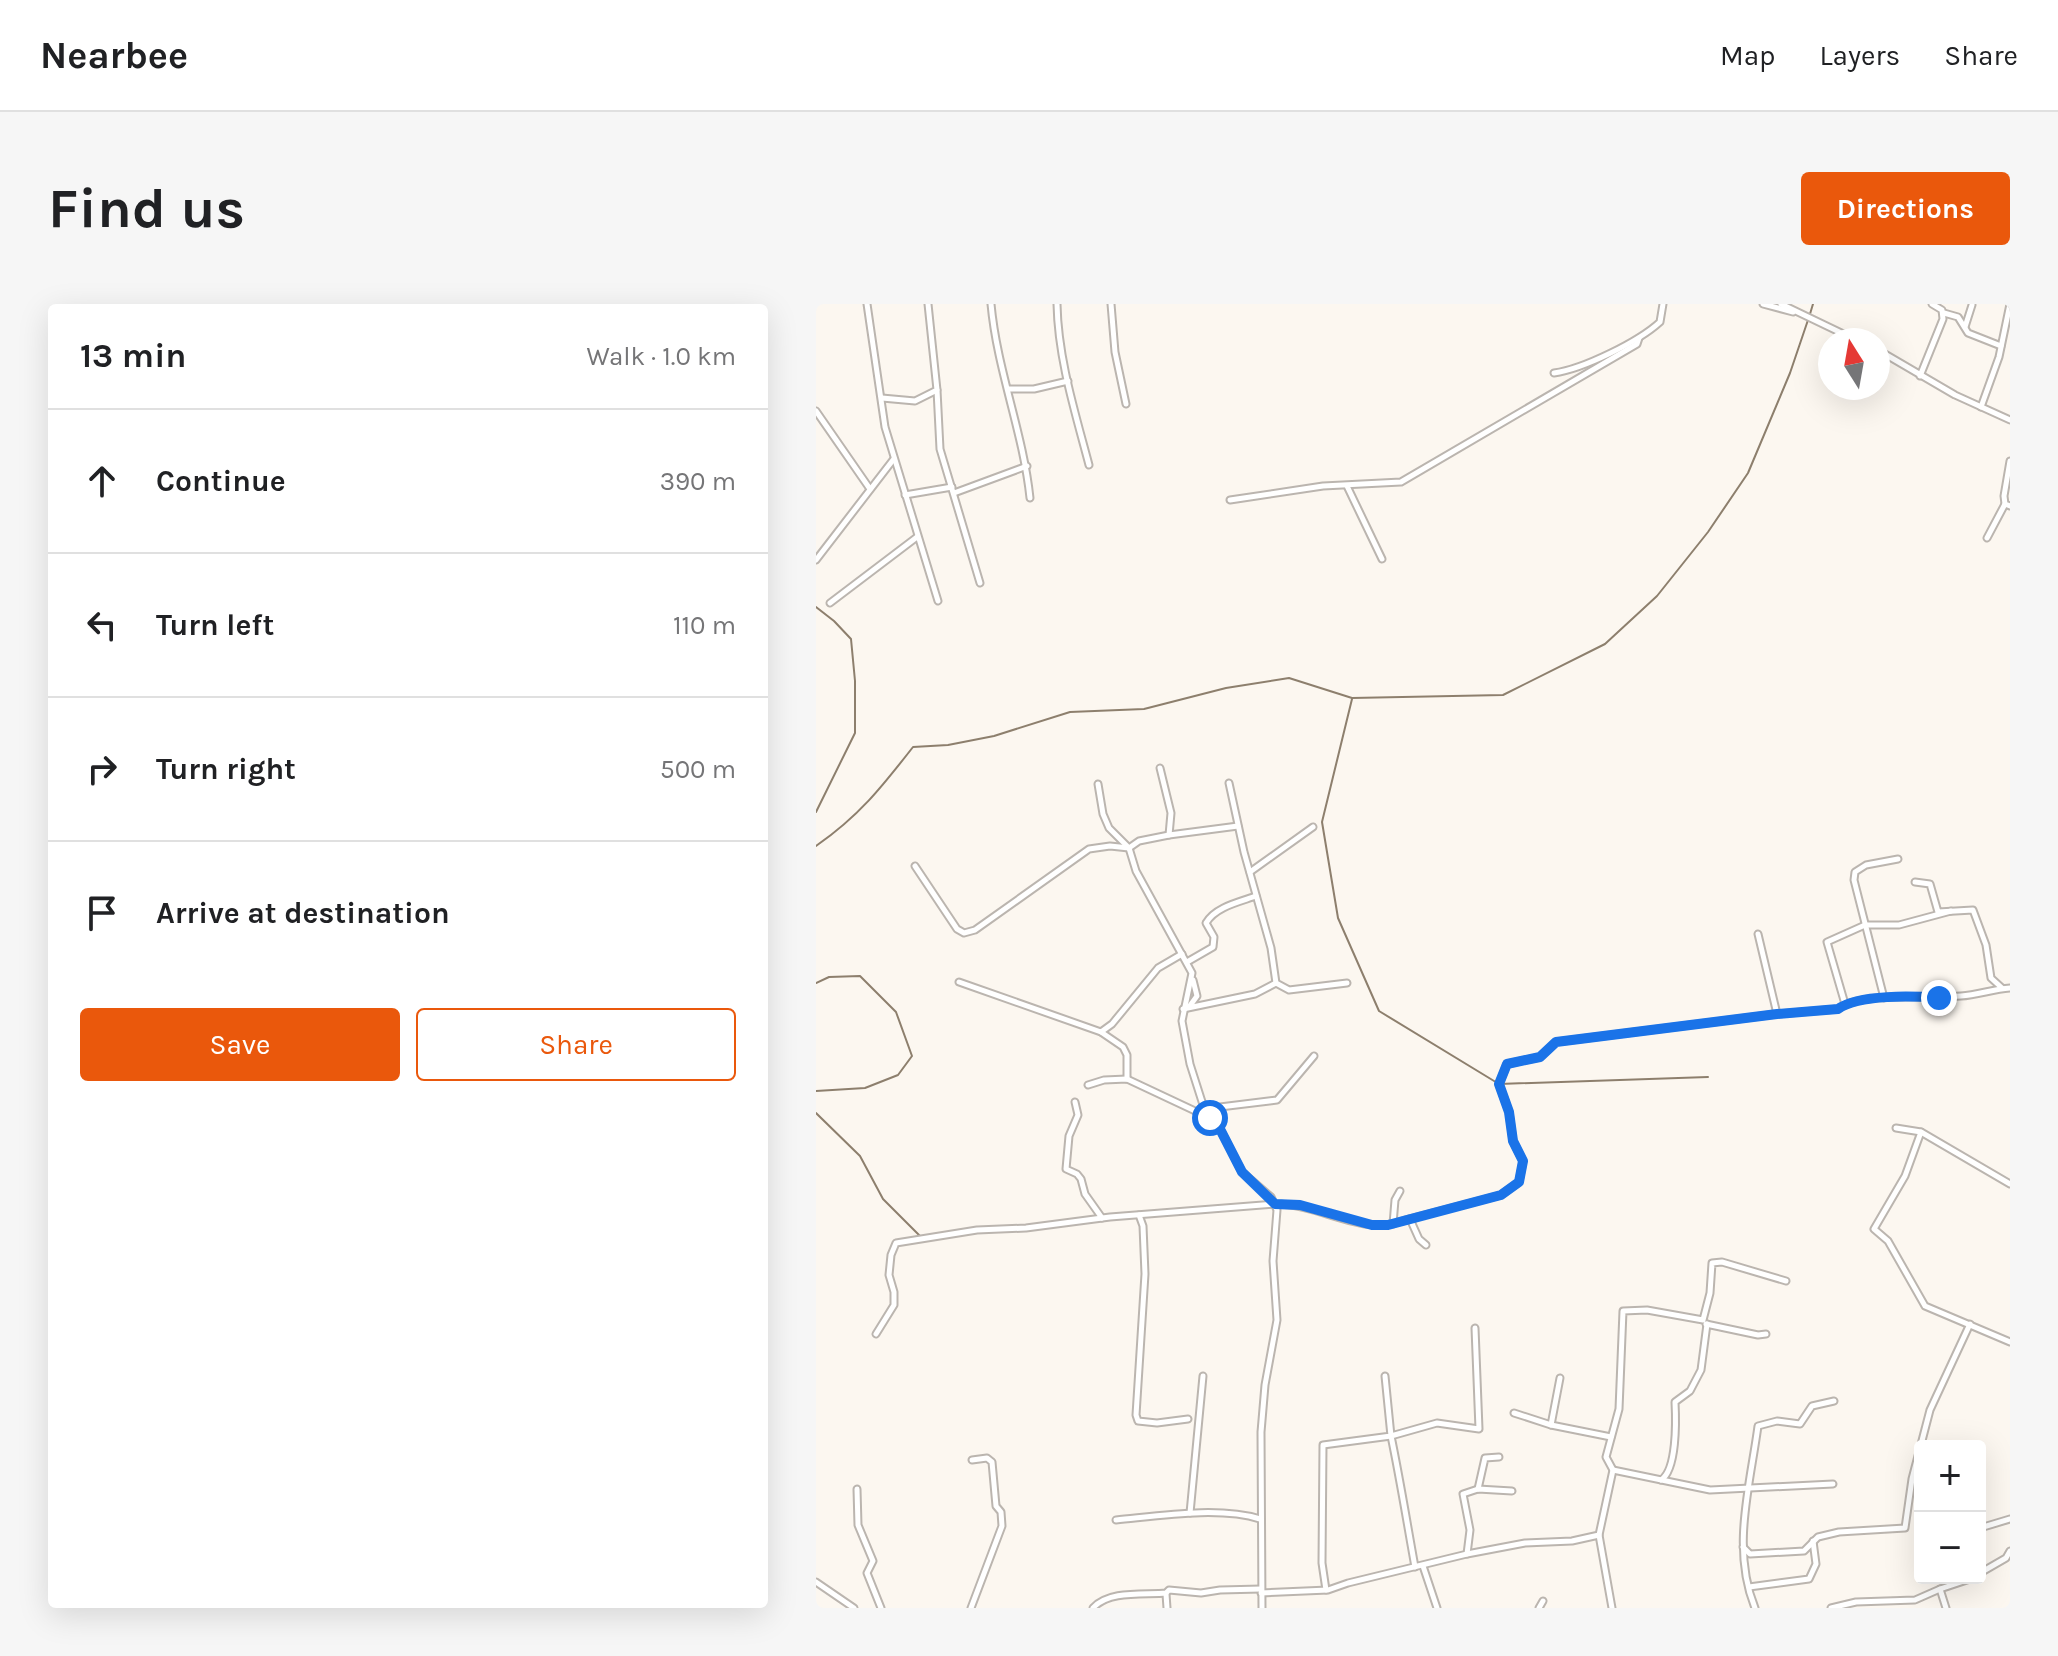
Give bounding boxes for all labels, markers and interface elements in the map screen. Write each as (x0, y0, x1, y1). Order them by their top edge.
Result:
text: Nearbee (40, 33, 188, 78)
text: Map (1720, 39, 1775, 72)
text: Layers (1819, 39, 1900, 72)
text: Share (1944, 39, 2018, 72)
button: Directions (1801, 172, 2010, 245)
text: Find us (48, 176, 245, 241)
north arrow (1818, 328, 1890, 400)
text: 13 min (80, 336, 186, 376)
text: Walk · 1.0 km (587, 341, 736, 372)
icon: ahead (80, 459, 124, 503)
text: Continue (156, 463, 286, 499)
text: 390 m (660, 466, 736, 497)
icon: left (80, 603, 124, 647)
text: Turn left (156, 607, 274, 643)
text: 110 m (673, 610, 736, 641)
icon: right (80, 747, 124, 791)
text: Turn right (156, 751, 296, 787)
text: 500 m (660, 754, 736, 785)
icon: arrive (80, 891, 124, 935)
text: Arrive at destination (156, 895, 450, 931)
route end (1921, 980, 1957, 1016)
button: Save (80, 1008, 400, 1081)
button: Share (416, 1008, 736, 1081)
route start (1192, 1100, 1228, 1136)
map controls (1914, 1440, 1986, 1584)
button: + (1914, 1440, 1986, 1512)
button: − (1914, 1512, 1986, 1584)

